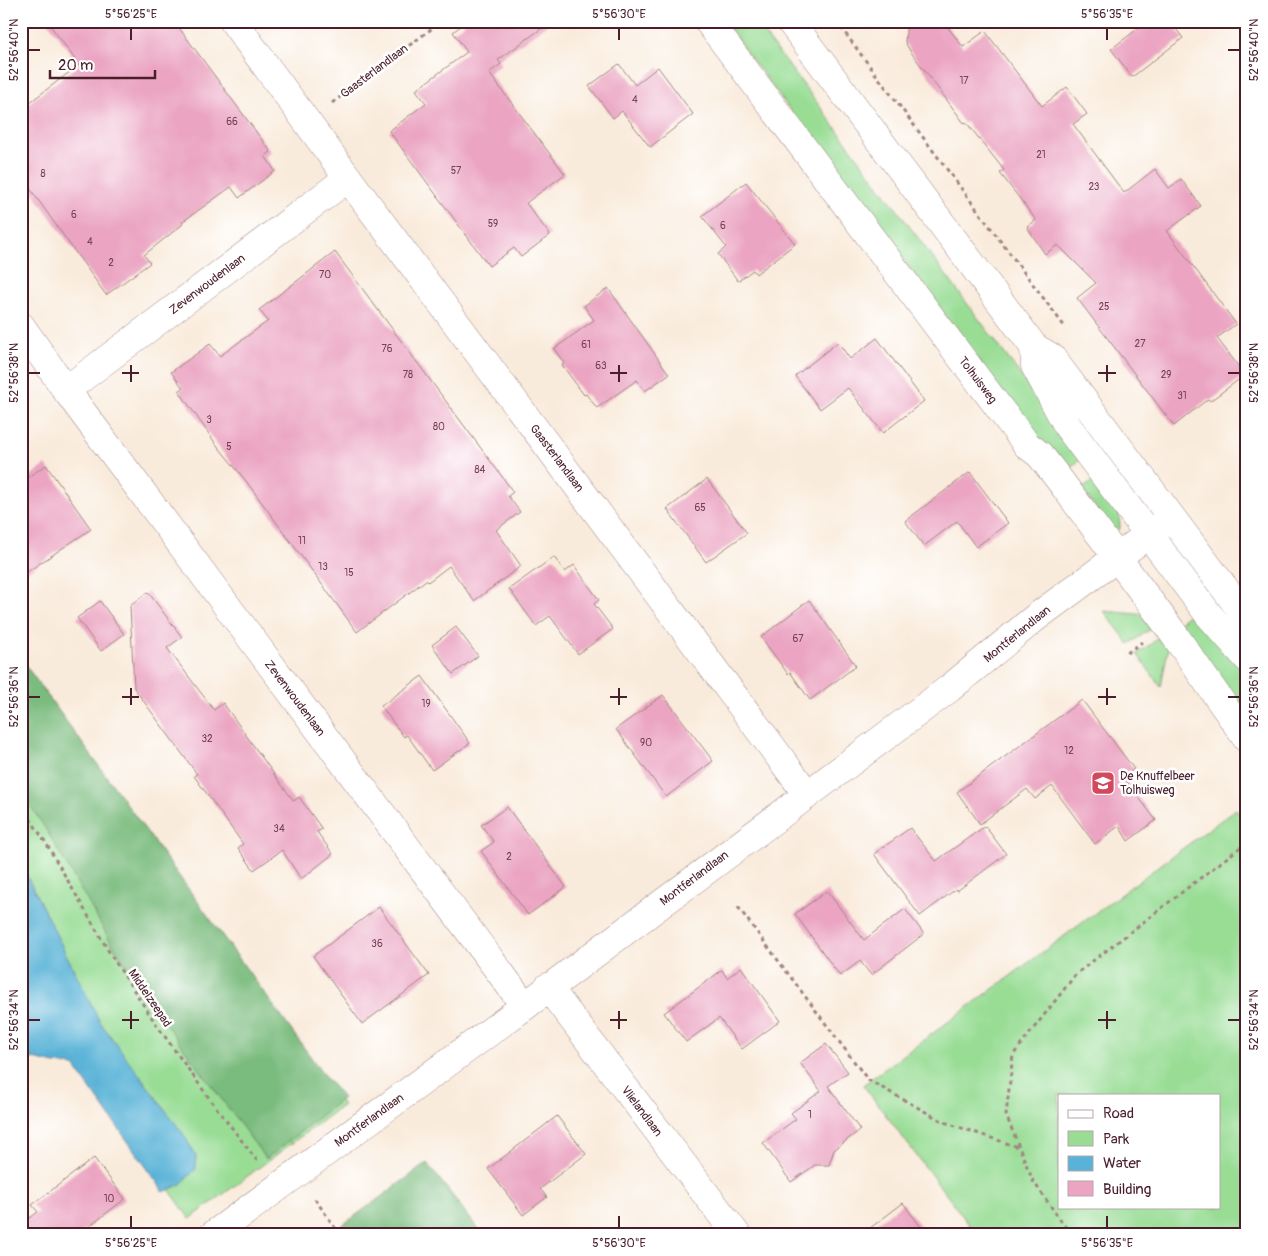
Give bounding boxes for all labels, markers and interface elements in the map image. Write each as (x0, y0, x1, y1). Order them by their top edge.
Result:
text: 5°56'25"E (105, 7, 157, 22)
text: 5°56'30"E (592, 7, 646, 22)
text: 5°56'35"E (1081, 7, 1133, 22)
text: 52°56'40"N (7, 19, 22, 81)
text: 52°56'40"N (1247, 19, 1262, 81)
street label: Gaasterlandlaan (338, 41, 411, 102)
scale bar (50, 48, 155, 80)
text: 20 m (58, 56, 93, 75)
house number: 17 (959, 75, 969, 87)
house number: 4 (632, 94, 638, 106)
house number: 66 (226, 116, 238, 128)
house number: 21 (1036, 149, 1046, 161)
house number: 57 (451, 165, 462, 177)
house number: 8 (40, 168, 46, 180)
house number: 23 (1089, 181, 1100, 193)
house number: 6 (71, 209, 77, 221)
house number: 59 (488, 218, 498, 230)
house number: 6 (720, 220, 726, 232)
house number: 4 (87, 236, 93, 248)
street label: Zevenwoudenlaan (166, 251, 249, 318)
house number: 2 (108, 257, 114, 269)
house number: 70 (319, 269, 331, 281)
house number: 25 (1098, 301, 1110, 313)
house number: 27 (1135, 338, 1146, 350)
house number: 61 (581, 339, 591, 351)
text: 52°56'38"N (7, 343, 22, 403)
house number: 76 (381, 343, 393, 355)
text: 52°56'38"N (1247, 343, 1262, 403)
street label: Tolhuisweg (955, 354, 1000, 407)
house number: 63 (595, 360, 607, 372)
house number: 78 (403, 369, 413, 381)
house number: 29 (1161, 369, 1171, 381)
house number: 31 (1177, 390, 1187, 402)
house number: 3 (206, 414, 212, 426)
house number: 80 (433, 421, 445, 433)
street label: Gaasterlandlaan (526, 422, 587, 495)
house number: 5 (226, 441, 232, 453)
house number: 84 (475, 464, 486, 476)
house number: 65 (694, 502, 706, 514)
house number: 11 (298, 535, 306, 547)
house number: 13 (318, 561, 328, 573)
house number: 15 (344, 567, 354, 579)
street label: Montferlandlaan (981, 603, 1054, 666)
house number: 67 (792, 633, 804, 645)
street label: Zevenwoudenlaan (261, 657, 328, 740)
text: 52°56'36"N (7, 667, 22, 728)
text: 52°56'36"N (1247, 667, 1262, 728)
house number: 19 (421, 698, 431, 710)
house number: 32 (201, 733, 213, 745)
house number: 90 (640, 737, 652, 749)
house number: 12 (1064, 745, 1074, 757)
place label: De Knuffelbeer Tolhuisweg (1120, 769, 1195, 798)
school or university icon: De Knuffelbeer Tolhuisweg (1090, 770, 1116, 796)
house number: 34 (273, 823, 285, 835)
street label: Montferlandlaan (657, 848, 732, 909)
house number: 2 (506, 851, 512, 863)
house number: 36 (371, 938, 383, 950)
street label: Middelzeepad (125, 966, 175, 1030)
text: 52°56'34"N (7, 990, 22, 1050)
text: 52°56'34"N (1247, 990, 1262, 1050)
street label: Vlielandlaan (618, 1083, 666, 1140)
street label: Montferlandlaan (332, 1090, 407, 1151)
legend (1058, 1094, 1220, 1208)
text: Road (1103, 1104, 1134, 1123)
house number: 1 (808, 1109, 812, 1121)
text: Park (1103, 1130, 1130, 1149)
text: Water (1103, 1154, 1142, 1173)
text: Building (1103, 1180, 1151, 1199)
house number: 10 (104, 1193, 115, 1205)
text: 5°56'25"E (105, 1236, 157, 1251)
text: 5°56'30"E (592, 1236, 646, 1251)
text: 5°56'35"E (1081, 1236, 1133, 1251)

